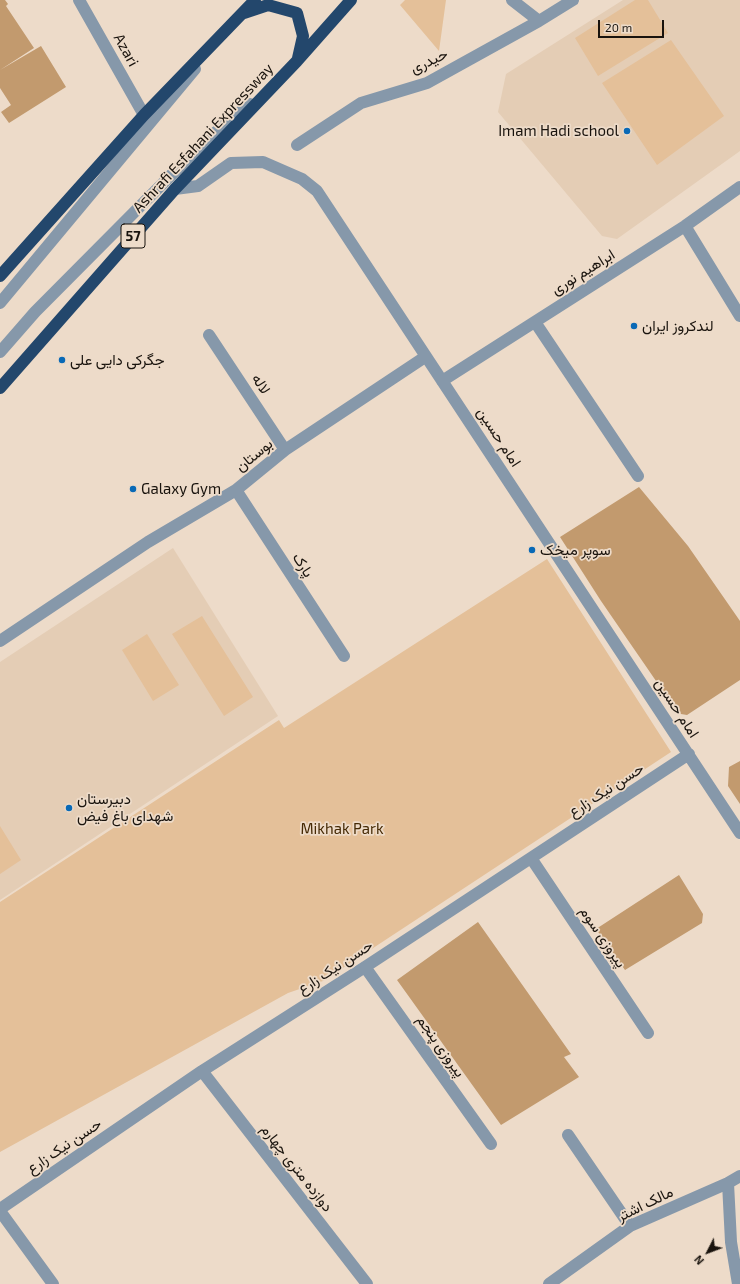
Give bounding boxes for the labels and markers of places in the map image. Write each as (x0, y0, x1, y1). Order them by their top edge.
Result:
place label: Imam Hadi school (498, 122, 619, 140)
marker: Imam Hadi school (622, 126, 632, 136)
place label: لندکروز ایران (642, 317, 714, 335)
marker: لندکروز ایران (629, 321, 639, 331)
place label: جگرکی دایی علی (70, 351, 165, 369)
marker: جگرکی دایی علی (57, 355, 67, 365)
place label: Galaxy Gym (141, 480, 221, 498)
marker: Galaxy Gym (128, 484, 138, 494)
place label: سوپر میخک (540, 541, 611, 559)
marker: سوپر میخک (527, 545, 537, 555)
place label: دبیرستان شهدای باغ فیض (77, 790, 173, 825)
marker: دبیرستان شهدای باغ فیض (64, 803, 74, 813)

